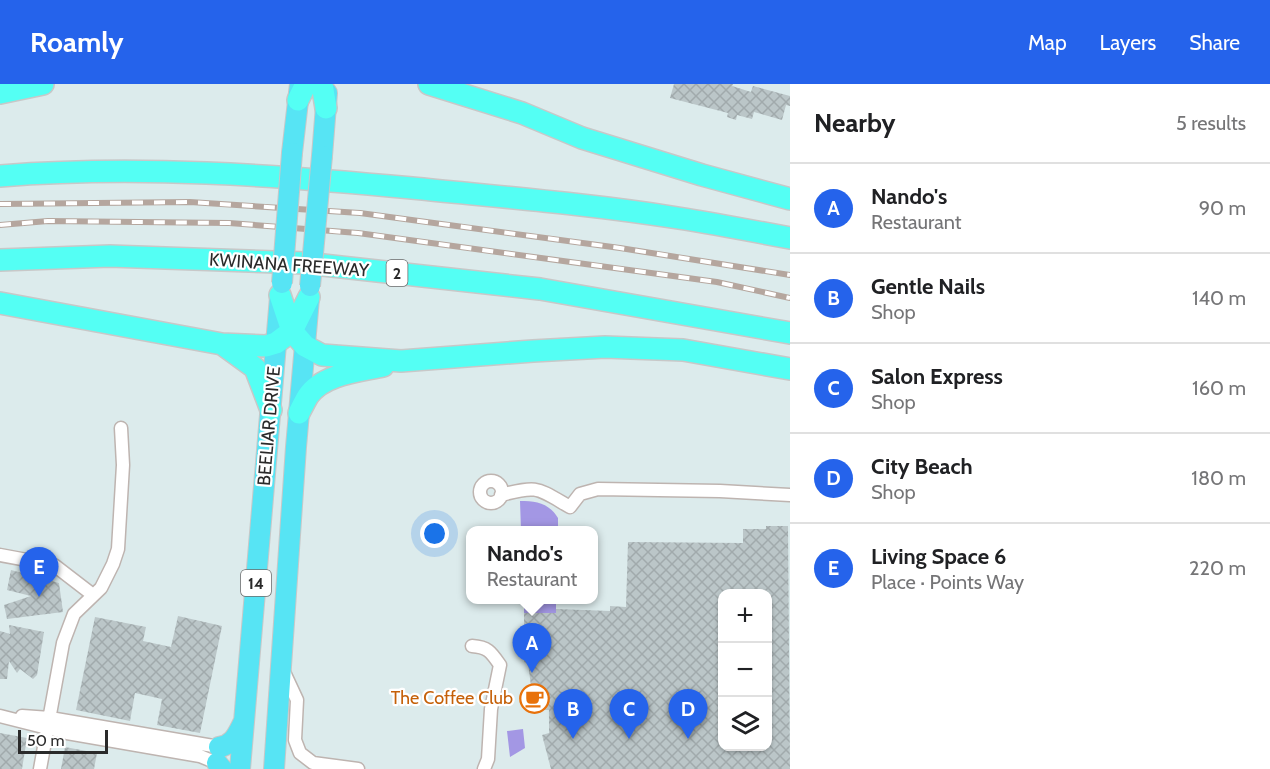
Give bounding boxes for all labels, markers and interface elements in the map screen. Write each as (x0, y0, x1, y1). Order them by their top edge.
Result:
text: Roamly (30, 25, 124, 59)
text: Map (1028, 30, 1067, 55)
text: Layers (1100, 30, 1156, 55)
text: Share (1189, 30, 1240, 55)
text: Nearby (814, 107, 895, 139)
text: 5 results (1176, 111, 1246, 135)
text: Nando's (871, 183, 947, 210)
text: A (827, 196, 840, 220)
text: 90 m (1199, 196, 1246, 220)
text: Restaurant (871, 210, 962, 234)
street label: KWINANA FREEWAY (208, 248, 370, 282)
road number: 2 (386, 260, 408, 286)
text: Gentle Nails (871, 273, 985, 300)
text: B (827, 286, 840, 310)
text: 140 m (1192, 286, 1246, 310)
text: Shop (871, 300, 916, 324)
text: Salon Express (871, 363, 1003, 390)
street label: BEELIAR DRIVE (253, 365, 285, 487)
text: C (827, 376, 840, 400)
text: 160 m (1192, 376, 1246, 400)
text: Shop (871, 390, 916, 414)
text: City Beach (871, 453, 973, 480)
text: D (826, 466, 841, 490)
text: 180 m (1191, 466, 1246, 490)
text: Shop (871, 480, 916, 504)
your location (420, 519, 449, 548)
popup (466, 526, 598, 604)
text: Nando's (487, 540, 563, 567)
text: Living Space 6 (871, 543, 1006, 570)
pin: E (20, 548, 58, 597)
text: E (828, 556, 839, 580)
text: 220 m (1189, 556, 1246, 580)
text: Restaurant (487, 567, 577, 591)
road number: 14 (241, 570, 271, 596)
text: Place · Points Way (871, 570, 1024, 594)
map controls (718, 589, 772, 751)
button: + (718, 589, 772, 643)
pin: A (512, 624, 552, 673)
button: − (718, 643, 772, 697)
cafe icon: The Coffee Club (518, 682, 550, 714)
place label: The Coffee Club (391, 687, 513, 709)
pin: B (554, 690, 592, 739)
pin: C (610, 690, 648, 739)
pin: D (668, 690, 708, 739)
button: layers (718, 697, 772, 751)
scale bar (18, 727, 108, 754)
text: 50 m (27, 731, 64, 750)

